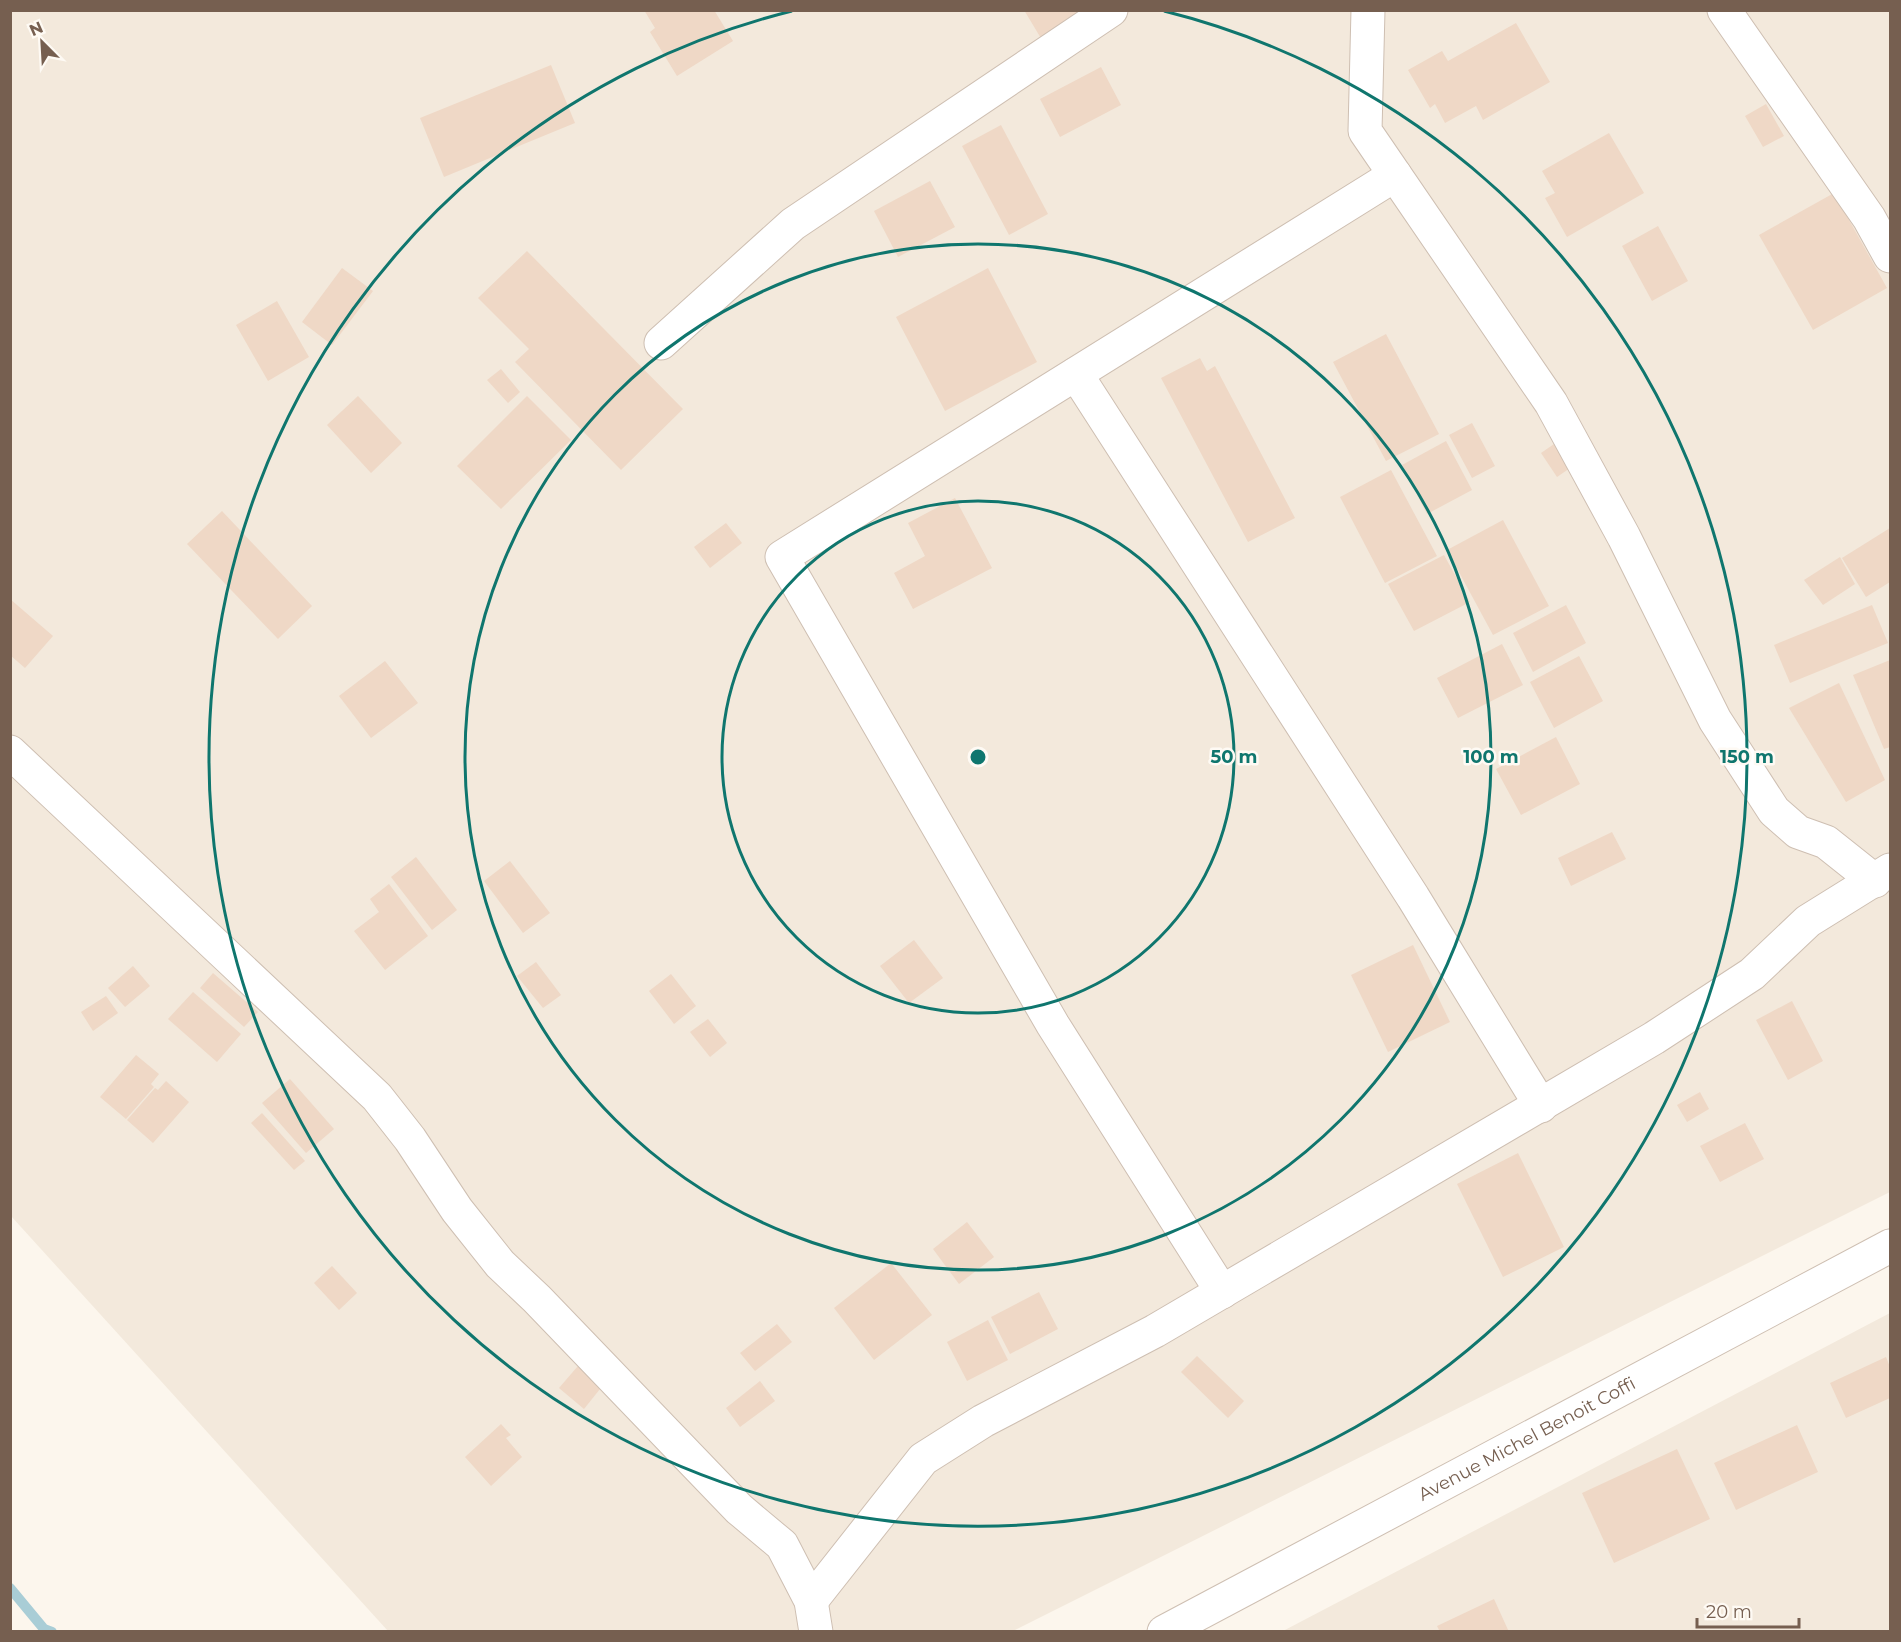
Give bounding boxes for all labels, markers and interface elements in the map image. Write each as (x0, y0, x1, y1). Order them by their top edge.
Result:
north arrow (12, 12, 72, 72)
text: N (26, 17, 46, 40)
text: 50 m (1211, 746, 1257, 768)
text: 100 m (1463, 746, 1519, 768)
text: 150 m (1720, 746, 1774, 768)
centre of rings (968, 747, 988, 767)
street label: Avenue Michel Benoit Coffi (1415, 1372, 1639, 1506)
scale bar (1697, 1591, 1799, 1629)
text: 20 m (1706, 1601, 1752, 1623)

